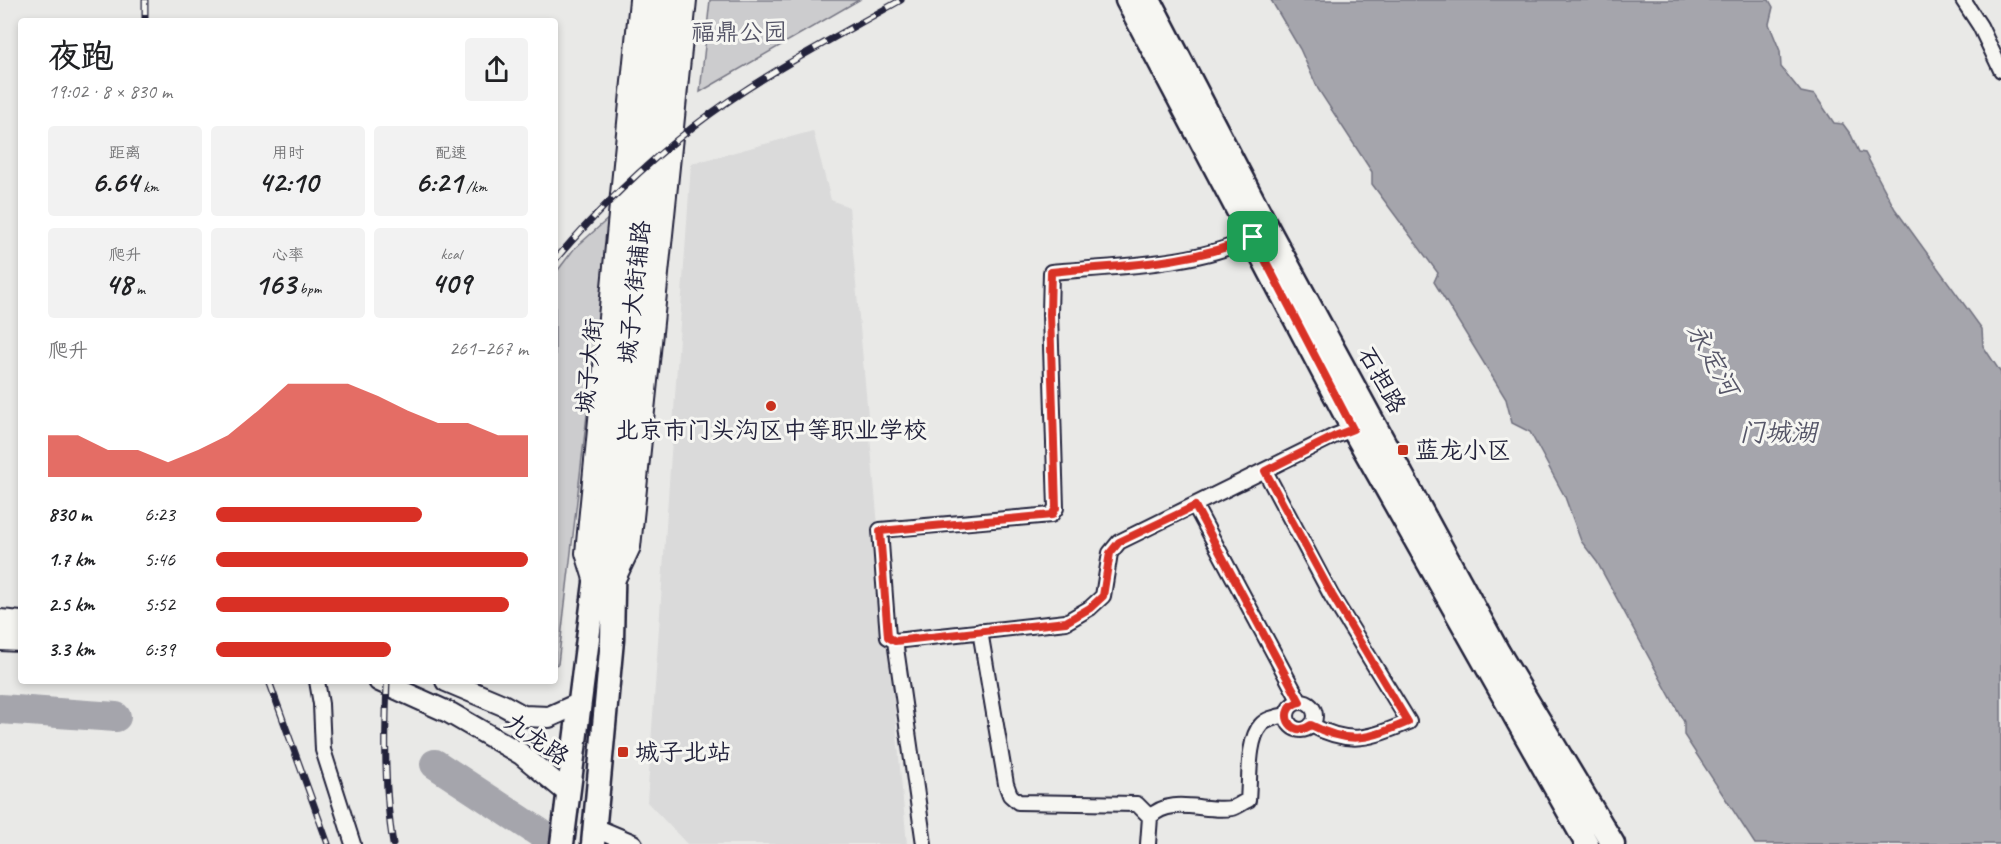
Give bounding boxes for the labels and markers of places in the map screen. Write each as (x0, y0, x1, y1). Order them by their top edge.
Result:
pin (1227, 211, 1278, 262)
marker: 北京市门头沟区中等职业学校 (764, 399, 778, 413)
place label: 北京市门头沟区中等职业学校 (615, 415, 927, 445)
place label: 蓝龙小区 (1415, 435, 1511, 465)
marker: 蓝龙小区 (1396, 443, 1410, 457)
place label: 城子北站 (635, 737, 731, 767)
marker: 城子北站 (616, 745, 630, 759)

